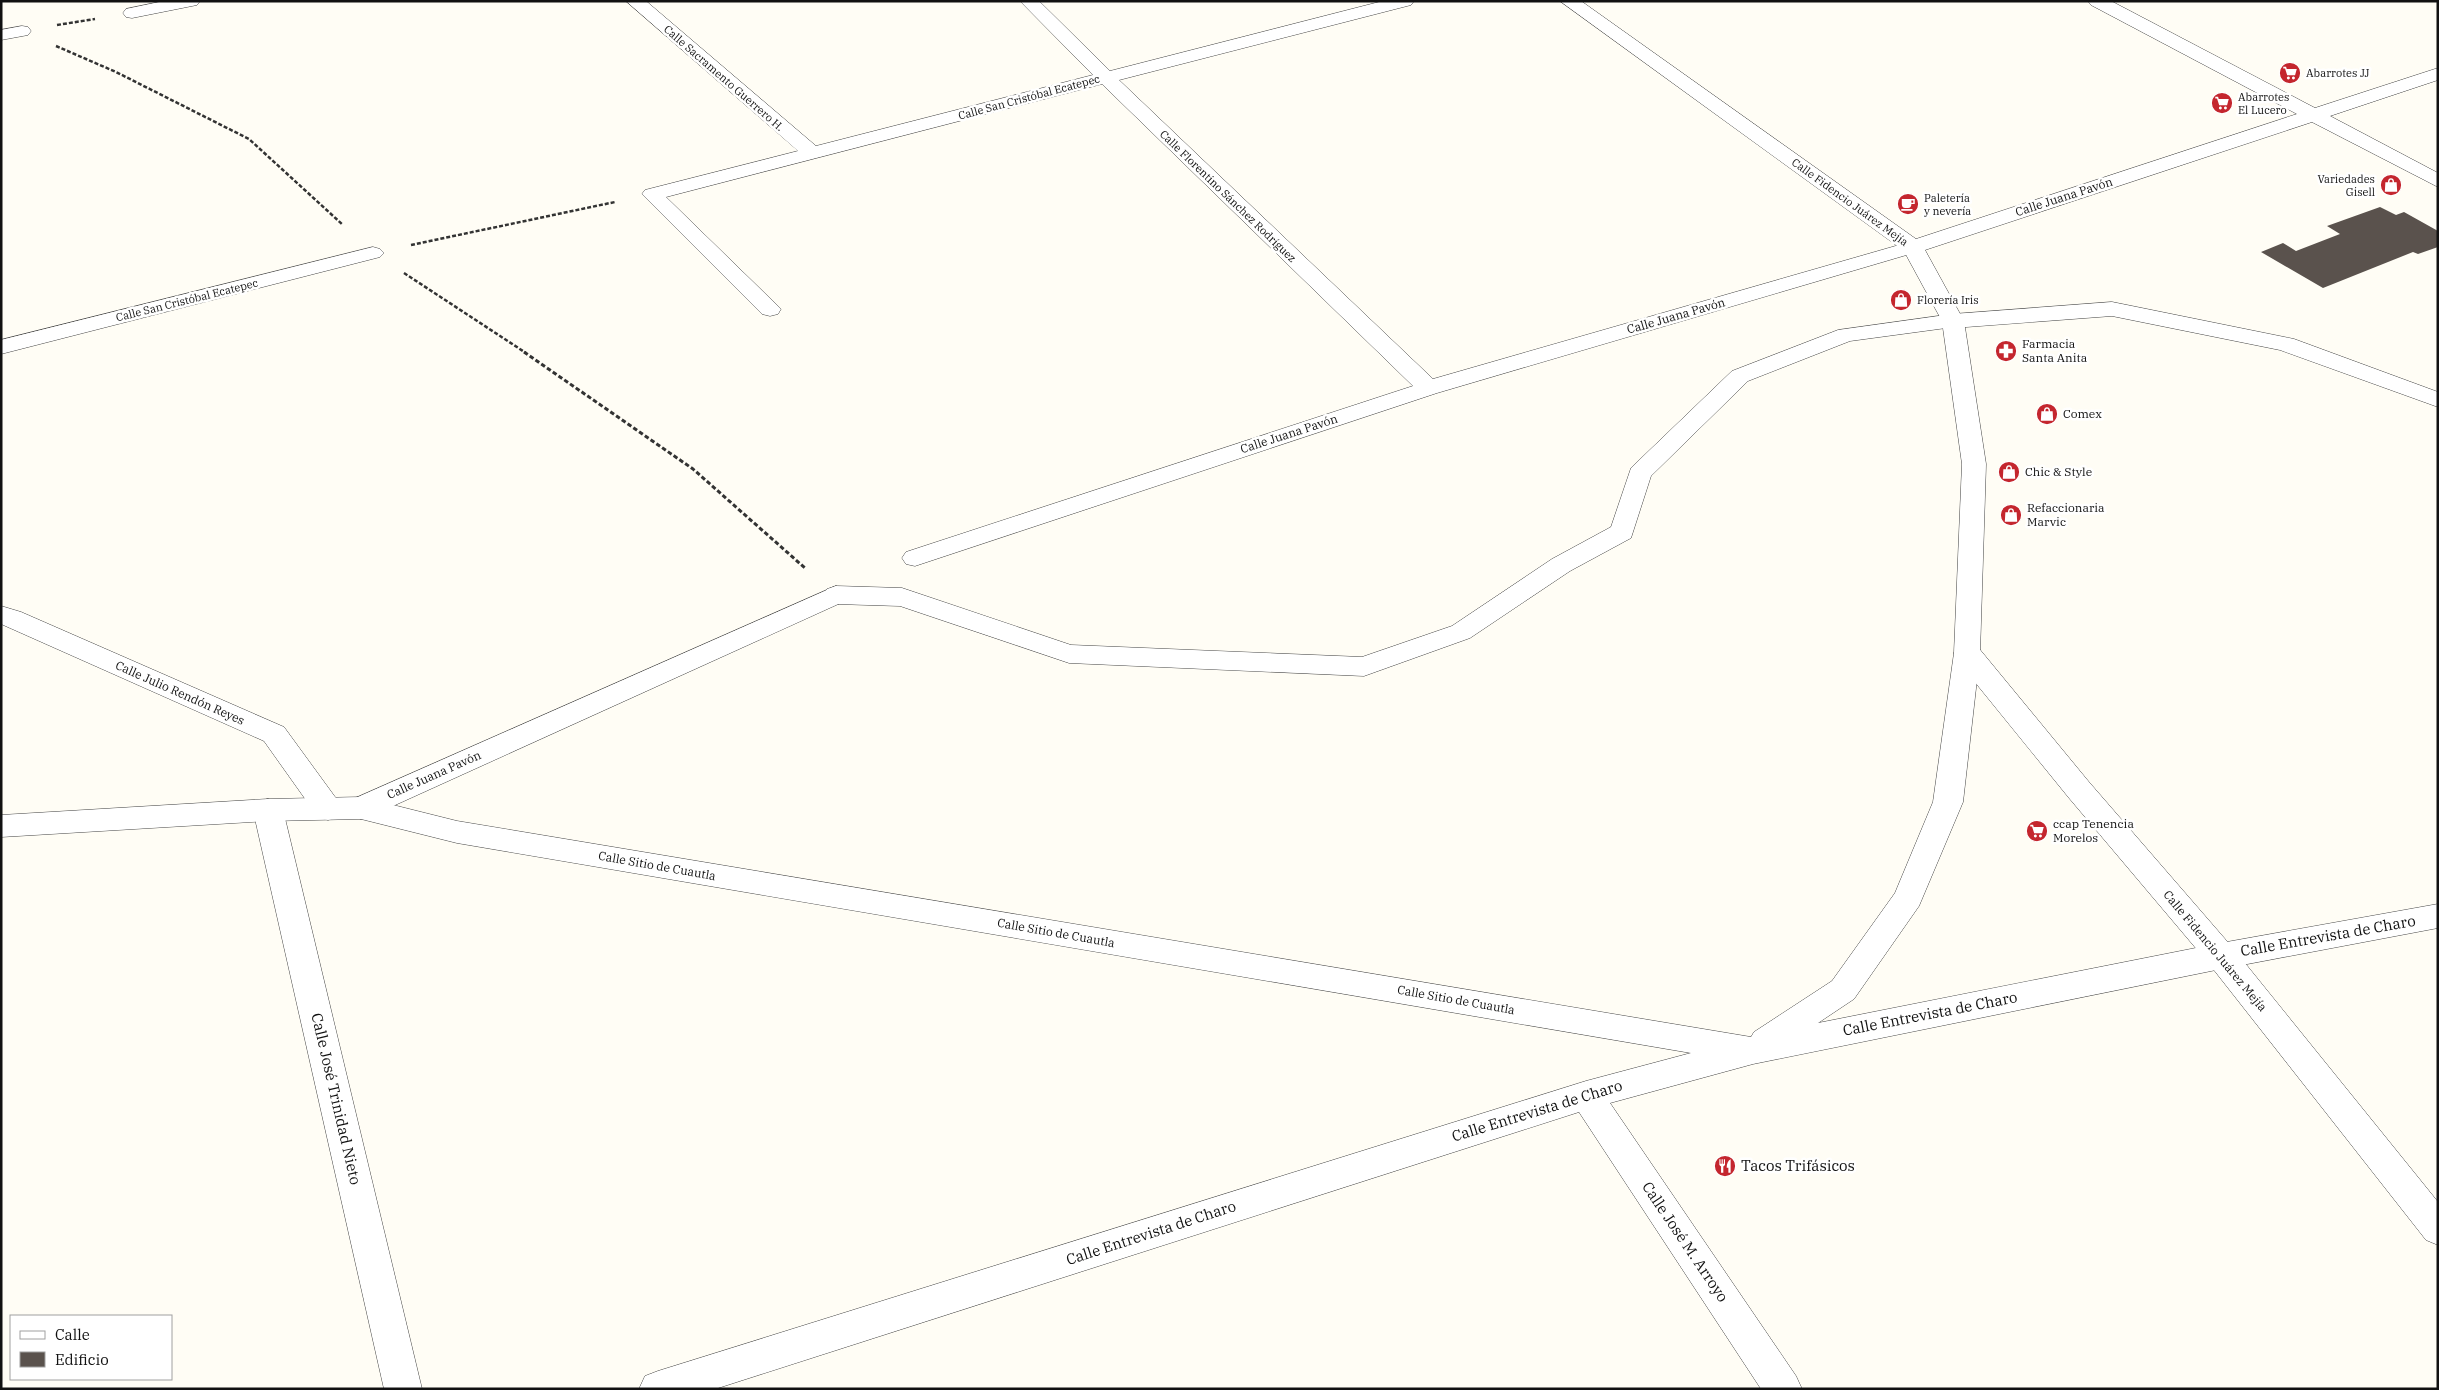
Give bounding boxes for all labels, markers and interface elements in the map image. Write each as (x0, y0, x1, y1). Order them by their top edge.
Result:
street label: Calle Sacramento Guerrero H. (661, 22, 787, 134)
supermarket icon: Abarrotes JJ (2278, 61, 2302, 85)
place label: Abarrotes JJ (2306, 66, 2370, 80)
street label: Calle San Cristóbal Ecatepec (957, 71, 1102, 123)
place label: Abarrotes El Lucero (2238, 90, 2289, 117)
supermarket icon: Abarrotes El Lucero (2210, 91, 2234, 115)
street label: Calle Florentino Sánchez Rodríguez (1157, 127, 1299, 265)
street label: Calle Fidencio Juárez Mejía (1789, 155, 1911, 249)
place label: Variedades Gisell (2317, 172, 2375, 199)
shop icon: Variedades Gisell (2379, 173, 2403, 197)
street label: Calle Juana Pavón (2013, 174, 2115, 219)
place label: Paletería y nevería (1924, 191, 1971, 218)
cafe icon: Paletería y nevería (1896, 192, 1920, 216)
street label: Calle San Cristóbal Ecatepec (114, 275, 260, 324)
shop icon: Florería Iris (1889, 288, 1913, 312)
place label: Florería Iris (1917, 293, 1979, 307)
street label: Calle Juana Pavón (1625, 294, 1727, 337)
place label: Farmacia Santa Anita (2022, 336, 2088, 365)
pharmacy icon: Farmacia Santa Anita (1994, 339, 2018, 363)
shop icon: Comex (2035, 402, 2059, 426)
place label: Comex (2063, 406, 2102, 421)
street label: Calle Juana Pavón (1238, 411, 1340, 456)
shop icon: Chic & Style (1997, 460, 2021, 484)
place label: Chic & Style (2025, 464, 2092, 479)
place label: Refaccionaria Marvic (2027, 500, 2105, 529)
shop icon: Refaccionaria Marvic (1999, 503, 2023, 527)
street label: Calle Julio Rendón Reyes (113, 657, 247, 728)
street label: Calle Juana Pavón (384, 747, 483, 802)
place label: ccap Tenencia Morelos (2053, 816, 2134, 845)
supermarket icon: ccap Tenencia Morelos (2025, 819, 2049, 843)
street label: Calle Sitio de Cuautla (597, 848, 717, 883)
street label: Calle Fidencio Juárez Mejía (2160, 887, 2271, 1015)
street label: Calle Entrevista de Charo (2239, 911, 2417, 960)
street label: Calle Sitio de Cuautla (996, 915, 1116, 950)
street label: Calle Sitio de Cuautla (1396, 982, 1516, 1017)
street label: Calle Entrevista de Charo (1841, 987, 2019, 1040)
street label: Calle José Trinidad Nieto (307, 1011, 365, 1187)
street label: Calle Entrevista de Charo (1449, 1076, 1624, 1146)
restaurant icon: Tacos Trifásicos (1713, 1154, 1737, 1178)
place label: Tacos Trifásicos (1741, 1156, 1855, 1175)
street label: Calle José M. Arroyo (1638, 1178, 1733, 1306)
street label: Calle Entrevista de Charo (1064, 1196, 1238, 1269)
legend (10, 1315, 172, 1380)
text: Calle (55, 1325, 90, 1344)
text: Edificio (55, 1350, 109, 1369)

